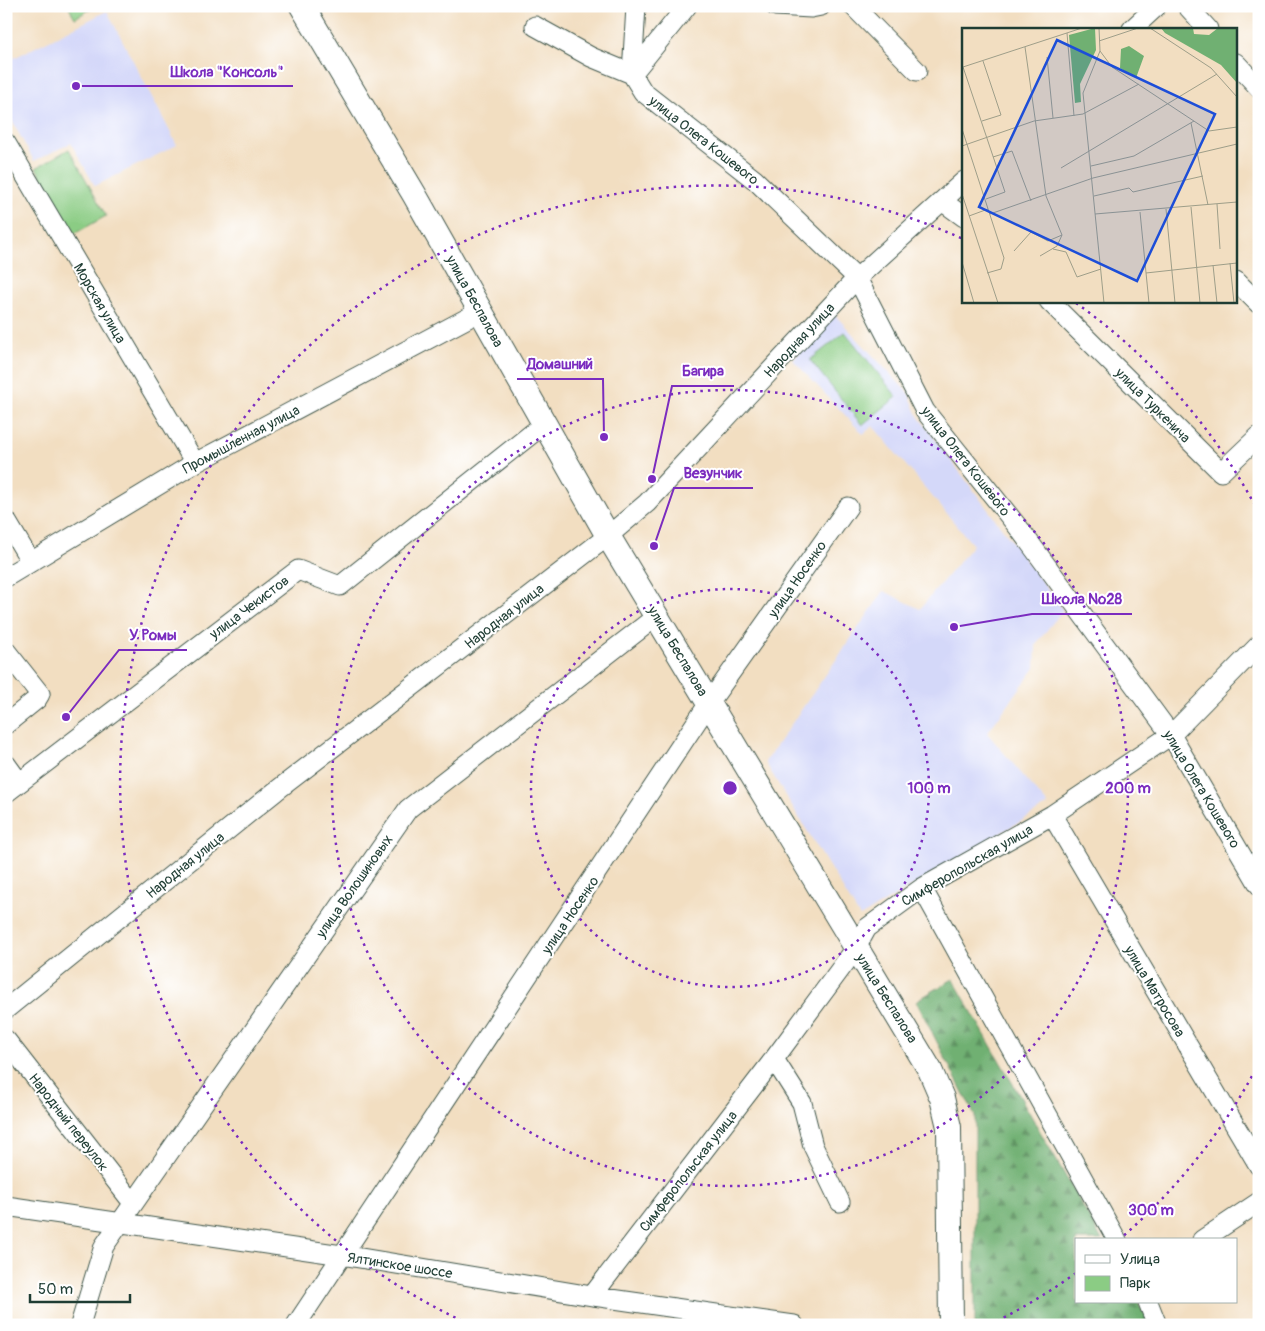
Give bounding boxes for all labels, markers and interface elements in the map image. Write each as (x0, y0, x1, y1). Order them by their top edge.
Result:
inset map (962, 28, 1238, 302)
callout: Школа "Консоль" (160, 56, 293, 86)
text: Школа "Консоль" (170, 63, 284, 82)
street label: улица Олега Кошевого (645, 92, 762, 189)
street label: улица Беспалова (442, 252, 507, 350)
street label: Морская улица (70, 260, 129, 346)
street label: Народная улица (760, 299, 838, 381)
callout: Домашний (517, 349, 603, 379)
text: Домашний (526, 355, 593, 374)
callout: Багира (672, 356, 734, 386)
text: Багира (682, 362, 724, 381)
street label: улица Туркенича (1111, 364, 1194, 446)
street label: Промышленная улица (180, 401, 303, 477)
street label: улица Олега Кошевого (917, 402, 1014, 520)
callout: Везунчик (674, 458, 753, 488)
text: Везунчик (684, 464, 743, 483)
street label: улица Носенко (764, 537, 830, 622)
street label: улица Чекистов (205, 572, 292, 643)
street label: Народная улица (461, 580, 547, 653)
callout: Школа №28 (1032, 584, 1132, 614)
text: Школа №28 (1041, 590, 1123, 609)
street label: улица Беспалова (643, 602, 711, 699)
callout: У Ромы (119, 620, 187, 650)
text: У Ромы (129, 626, 177, 645)
street label: улица Олега Кошевого (1159, 726, 1244, 852)
centre of rings (721, 779, 739, 797)
text: 100 m (908, 779, 950, 798)
text: 200 m (1105, 779, 1151, 798)
street label: Симферопольская улица (899, 821, 1036, 910)
street label: Народная улица (143, 829, 228, 902)
street label: улица Волошиновых (312, 832, 396, 942)
street label: улица Носенко (538, 873, 603, 958)
street label: улица Матросова (1120, 942, 1189, 1040)
street label: улица Беспалова (852, 950, 921, 1046)
street label: Народный переулок (25, 1070, 112, 1175)
street label: Симферопольская улица (636, 1107, 741, 1235)
text: 300 m (1128, 1201, 1174, 1220)
legend (1075, 1238, 1238, 1304)
street label: Ялтинское шоссе (346, 1249, 454, 1282)
text: Улица (1120, 1250, 1160, 1269)
scale bar (30, 1271, 130, 1303)
text: Парк (1120, 1274, 1151, 1293)
text: 50 m (38, 1280, 73, 1299)

